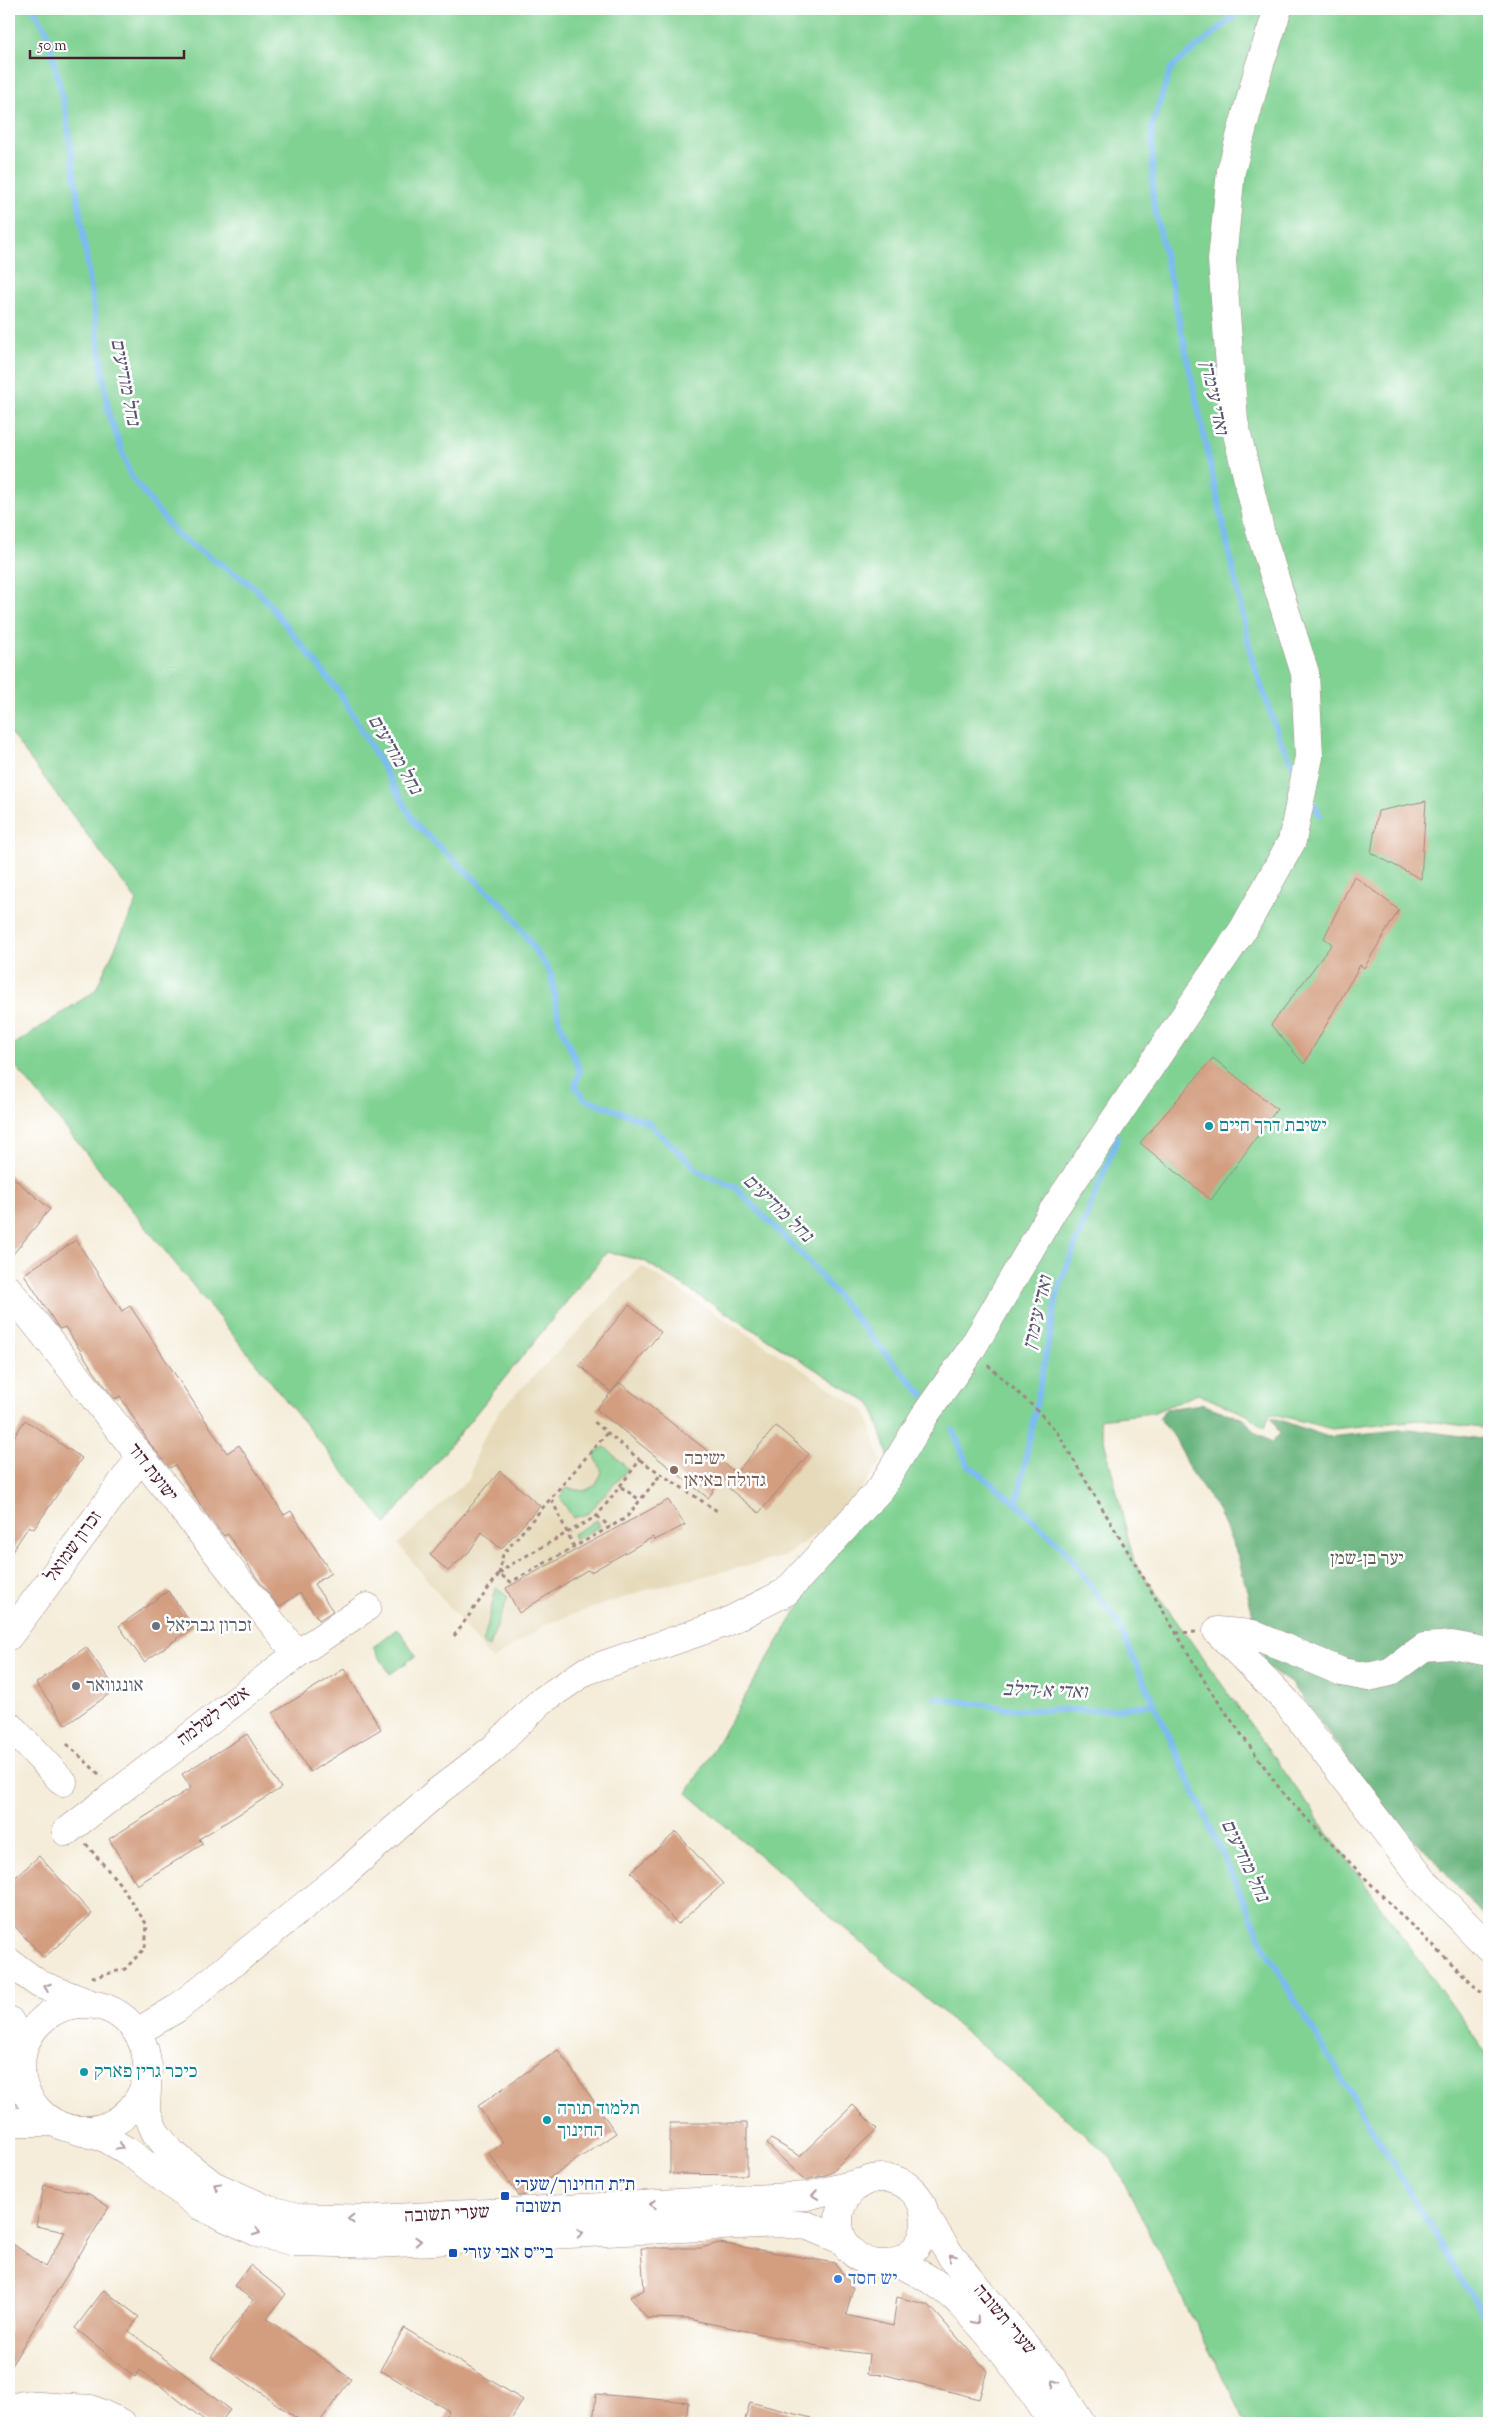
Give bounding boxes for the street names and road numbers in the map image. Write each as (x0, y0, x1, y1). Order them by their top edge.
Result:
street label: ישועת דוד (120, 1438, 184, 1508)
street label: זכרון שמואל (39, 1505, 109, 1588)
street label: אשר לשלמה (172, 1681, 256, 1753)
street label: שערי תשובה (403, 2199, 491, 2231)
street label: שערי תשובה (966, 2278, 1042, 2362)

